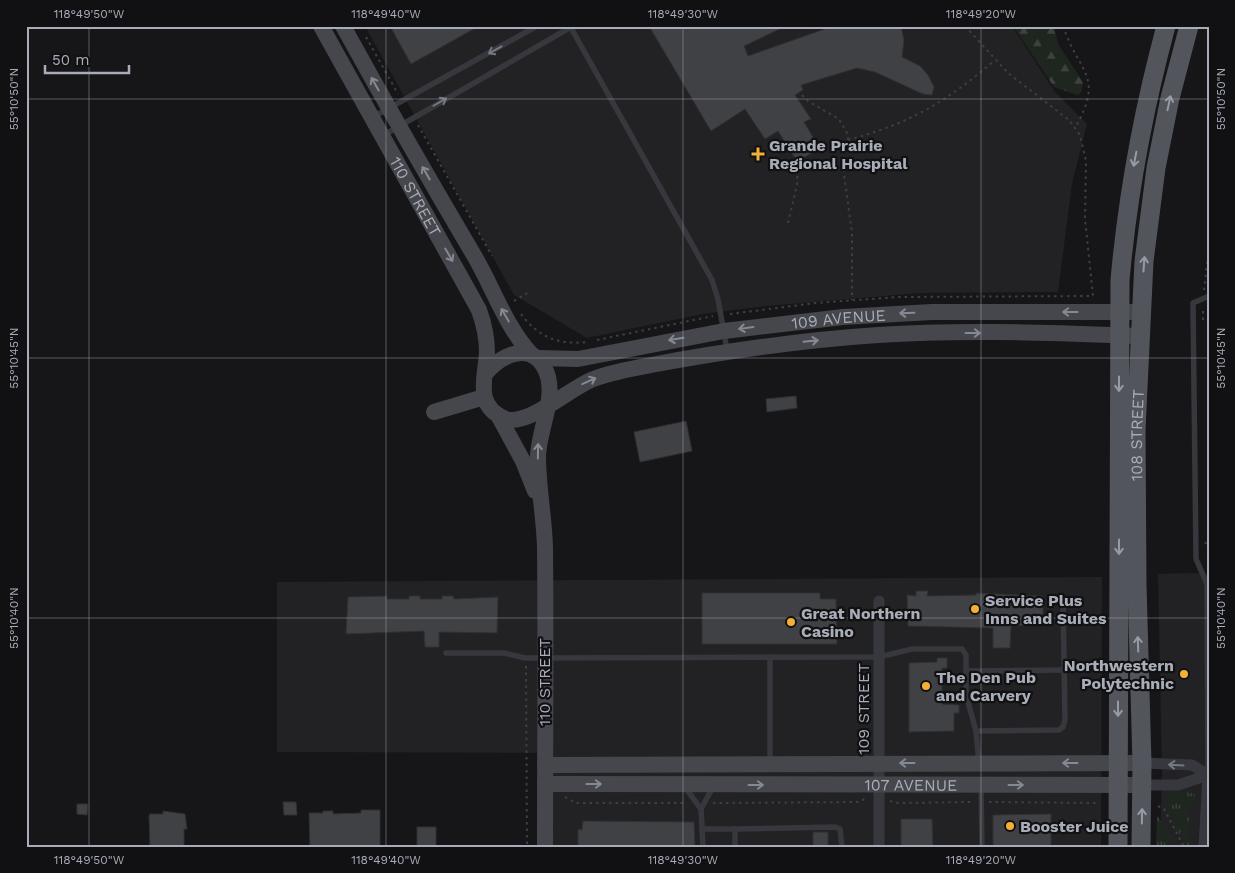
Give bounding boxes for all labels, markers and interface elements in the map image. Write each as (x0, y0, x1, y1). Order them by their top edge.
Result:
text: 118°49'50"W (54, 7, 125, 21)
text: 118°49'40"W (351, 7, 421, 21)
text: 118°49'30"W (648, 7, 719, 21)
text: 118°49'20"W (946, 7, 1017, 21)
scale bar (45, 42, 129, 74)
one-way arrow (487, 45, 502, 55)
text: 50 m (52, 51, 89, 69)
text: 55°10'50"N (7, 68, 21, 130)
text: 55°10'50"N (1214, 68, 1228, 130)
one-way arrow (369, 77, 379, 91)
one-way arrow (1165, 96, 1174, 112)
one-way arrow (433, 97, 448, 107)
place label: Grande Prairie Regional Hospital (769, 136, 908, 173)
marker: Grande Prairie Regional Hospital (751, 147, 765, 161)
one-way arrow (1129, 150, 1139, 166)
street label: 110 STREET (386, 154, 445, 240)
one-way arrow (420, 167, 430, 181)
one-way arrow (444, 247, 454, 262)
one-way arrow (1140, 256, 1149, 272)
street label: 109 AVENUE (791, 306, 886, 333)
one-way arrow (1062, 307, 1078, 317)
one-way arrow (499, 309, 509, 323)
one-way arrow (900, 309, 916, 318)
one-way arrow (738, 324, 754, 334)
text: 55°10'45"N (7, 327, 21, 389)
text: 55°10'45"N (1214, 327, 1228, 389)
one-way arrow (964, 328, 981, 338)
one-way arrow (668, 335, 684, 345)
one-way arrow (803, 336, 819, 346)
one-way arrow (581, 376, 596, 386)
one-way arrow (1114, 376, 1124, 392)
street label: 108 STREET (1127, 389, 1148, 481)
one-way arrow (533, 443, 543, 460)
one-way arrow (1114, 538, 1124, 555)
text: 55°10'40"N (7, 587, 21, 649)
text: 55°10'40"N (1214, 587, 1228, 649)
place label: Service Plus Inns and Suites (985, 591, 1107, 628)
marker: Service Plus Inns and Suites (969, 603, 981, 615)
place label: Great Northern Casino (801, 604, 920, 641)
marker: Great Northern Casino (785, 616, 797, 628)
one-way arrow (1134, 636, 1143, 652)
street label: 110 STREET (535, 638, 554, 726)
place label: Northwestern Polytechnic (1064, 656, 1174, 693)
street label: 109 STREET (854, 663, 873, 755)
place label: The Den Pub and Carvery (936, 668, 1036, 705)
marker: Northwestern Polytechnic (1178, 668, 1190, 680)
marker: The Den Pub and Carvery (920, 680, 932, 692)
one-way arrow (1113, 701, 1123, 717)
one-way arrow (899, 758, 916, 768)
one-way arrow (1062, 758, 1078, 768)
one-way arrow (1169, 760, 1185, 769)
street label: 107 AVENUE (865, 776, 957, 795)
one-way arrow (585, 779, 601, 789)
one-way arrow (748, 780, 764, 790)
one-way arrow (1008, 780, 1024, 790)
one-way arrow (1137, 808, 1146, 824)
place label: Booster Juice (1020, 817, 1129, 836)
marker: Booster Juice (1004, 820, 1016, 832)
text: 118°49'50"W (54, 853, 125, 867)
text: 118°49'40"W (351, 853, 421, 867)
text: 118°49'30"W (648, 853, 719, 867)
text: 118°49'20"W (946, 853, 1017, 867)

